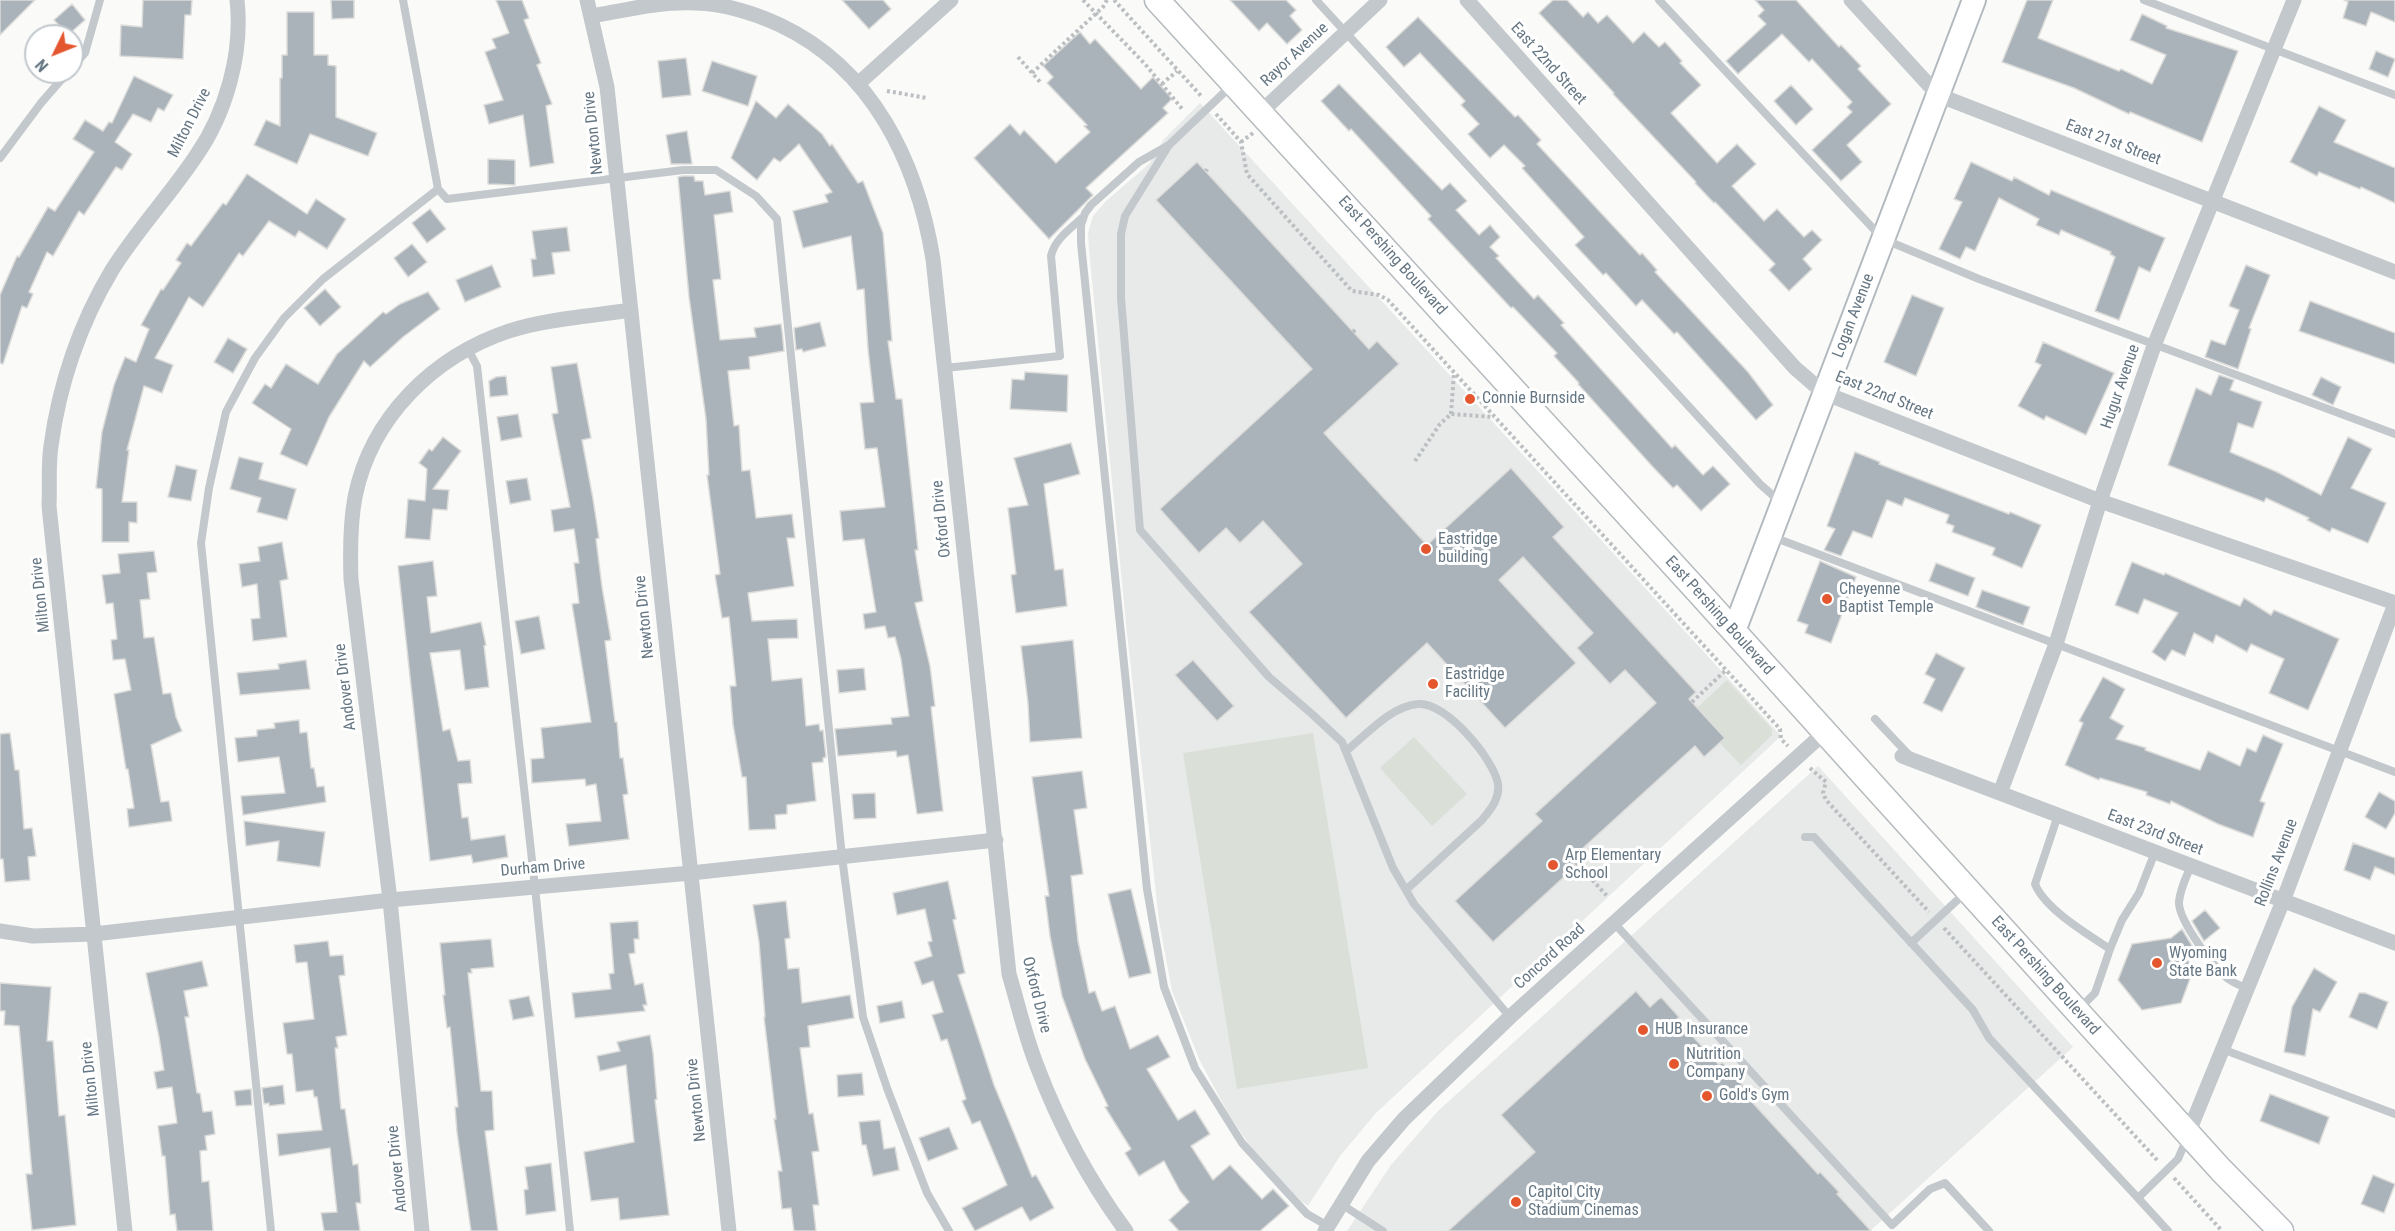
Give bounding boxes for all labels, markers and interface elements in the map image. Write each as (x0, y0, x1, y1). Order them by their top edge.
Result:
street label: Rayor Avenue (1257, 19, 1333, 91)
street label: East 22nd Street (1506, 19, 1590, 109)
north arrow (24, 24, 84, 84)
text: N (32, 55, 52, 75)
street label: Milton Drive (164, 85, 216, 161)
street label: Newton Drive (580, 90, 608, 176)
street label: East 21st Street (2063, 116, 2163, 170)
street label: East Pershing Boulevard (1334, 193, 1450, 319)
street label: Logan Avenue (1829, 271, 1879, 361)
street label: Hugur Avenue (2098, 342, 2144, 432)
street label: East 22nd Street (1832, 368, 1936, 424)
place label: Connie Burnside (1482, 389, 1585, 409)
marker: Connie Burnside (1463, 392, 1477, 406)
street label: Oxford Drive (928, 479, 956, 559)
place label: Eastridge building (1438, 530, 1498, 568)
marker: Eastridge building (1419, 542, 1433, 556)
street label: East Pershing Boulevard (1661, 553, 1777, 679)
street label: Milton Drive (28, 557, 54, 633)
street label: Newton Drive (631, 574, 659, 660)
place label: Cheyenne Baptist Temple (1839, 580, 1934, 618)
marker: Cheyenne Baptist Temple (1820, 592, 1834, 606)
street label: Andover Drive (331, 642, 361, 732)
place label: Eastridge Facility (1445, 665, 1505, 703)
marker: Eastridge Facility (1426, 677, 1440, 691)
street label: East 23rd Street (2104, 806, 2206, 860)
street label: Rollins Avenue (2251, 816, 2303, 910)
place label: Arp Elementary School (1565, 846, 1661, 884)
street label: Durham Drive (500, 855, 586, 881)
marker: Arp Elementary School (1546, 858, 1560, 872)
street label: East Pershing Boulevard (1987, 913, 2103, 1039)
street label: Concord Road (1511, 920, 1589, 994)
place label: Wyoming State Bank (2169, 944, 2237, 982)
street label: Oxford Drive (1017, 955, 1055, 1035)
marker: Wyoming State Bank (2150, 956, 2164, 970)
place label: HUB Insurance (1655, 1020, 1748, 1040)
marker: HUB Insurance (1636, 1023, 1650, 1037)
street label: Milton Drive (78, 1041, 104, 1117)
place label: Nutrition Company (1686, 1045, 1745, 1083)
street label: Newton Drive (683, 1057, 711, 1143)
marker: Nutrition Company (1667, 1057, 1681, 1071)
place label: Gold's Gym (1719, 1086, 1789, 1106)
marker: Gold's Gym (1700, 1089, 1714, 1103)
street label: Andover Drive (384, 1124, 412, 1214)
place label: Capitol City Stadium Cinemas (1528, 1183, 1639, 1221)
marker: Capitol City Stadium Cinemas (1509, 1195, 1523, 1209)

